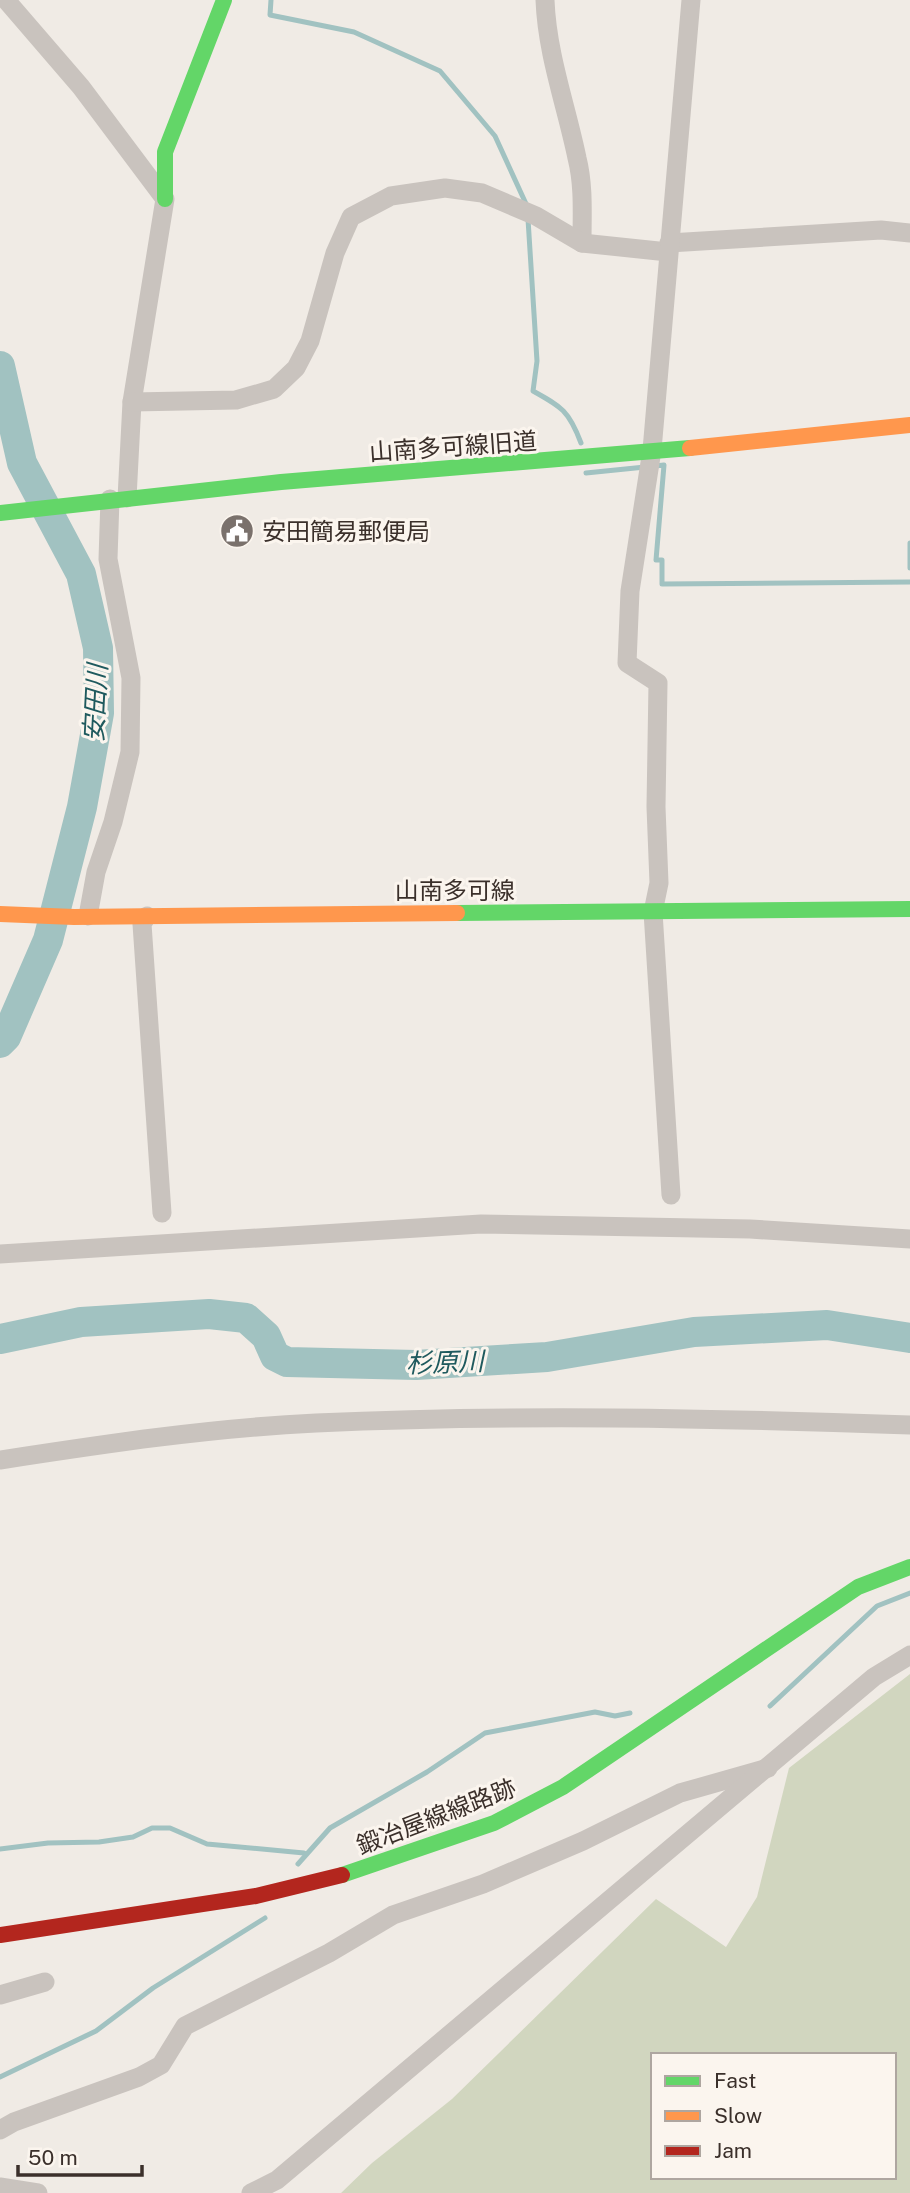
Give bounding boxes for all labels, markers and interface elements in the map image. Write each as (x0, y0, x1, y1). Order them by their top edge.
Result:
street label: 山南多可線旧道 (368, 426, 538, 466)
public building icon: 安田簡易郵便局 (218, 512, 256, 550)
place label: 安田簡易郵便局 (262, 517, 430, 545)
water label: 安田川 (77, 660, 113, 743)
street label: 山南多可線 (395, 876, 515, 904)
water label: 杉原川 (405, 1345, 488, 1379)
street label: 鍛冶屋線線路跡 (353, 1773, 519, 1859)
legend (651, 2053, 896, 2179)
text: Fast (714, 2068, 756, 2093)
text: Slow (714, 2103, 762, 2128)
scale bar (18, 2134, 142, 2178)
text: Jam (714, 2138, 752, 2163)
text: 50 m (28, 2145, 78, 2170)

